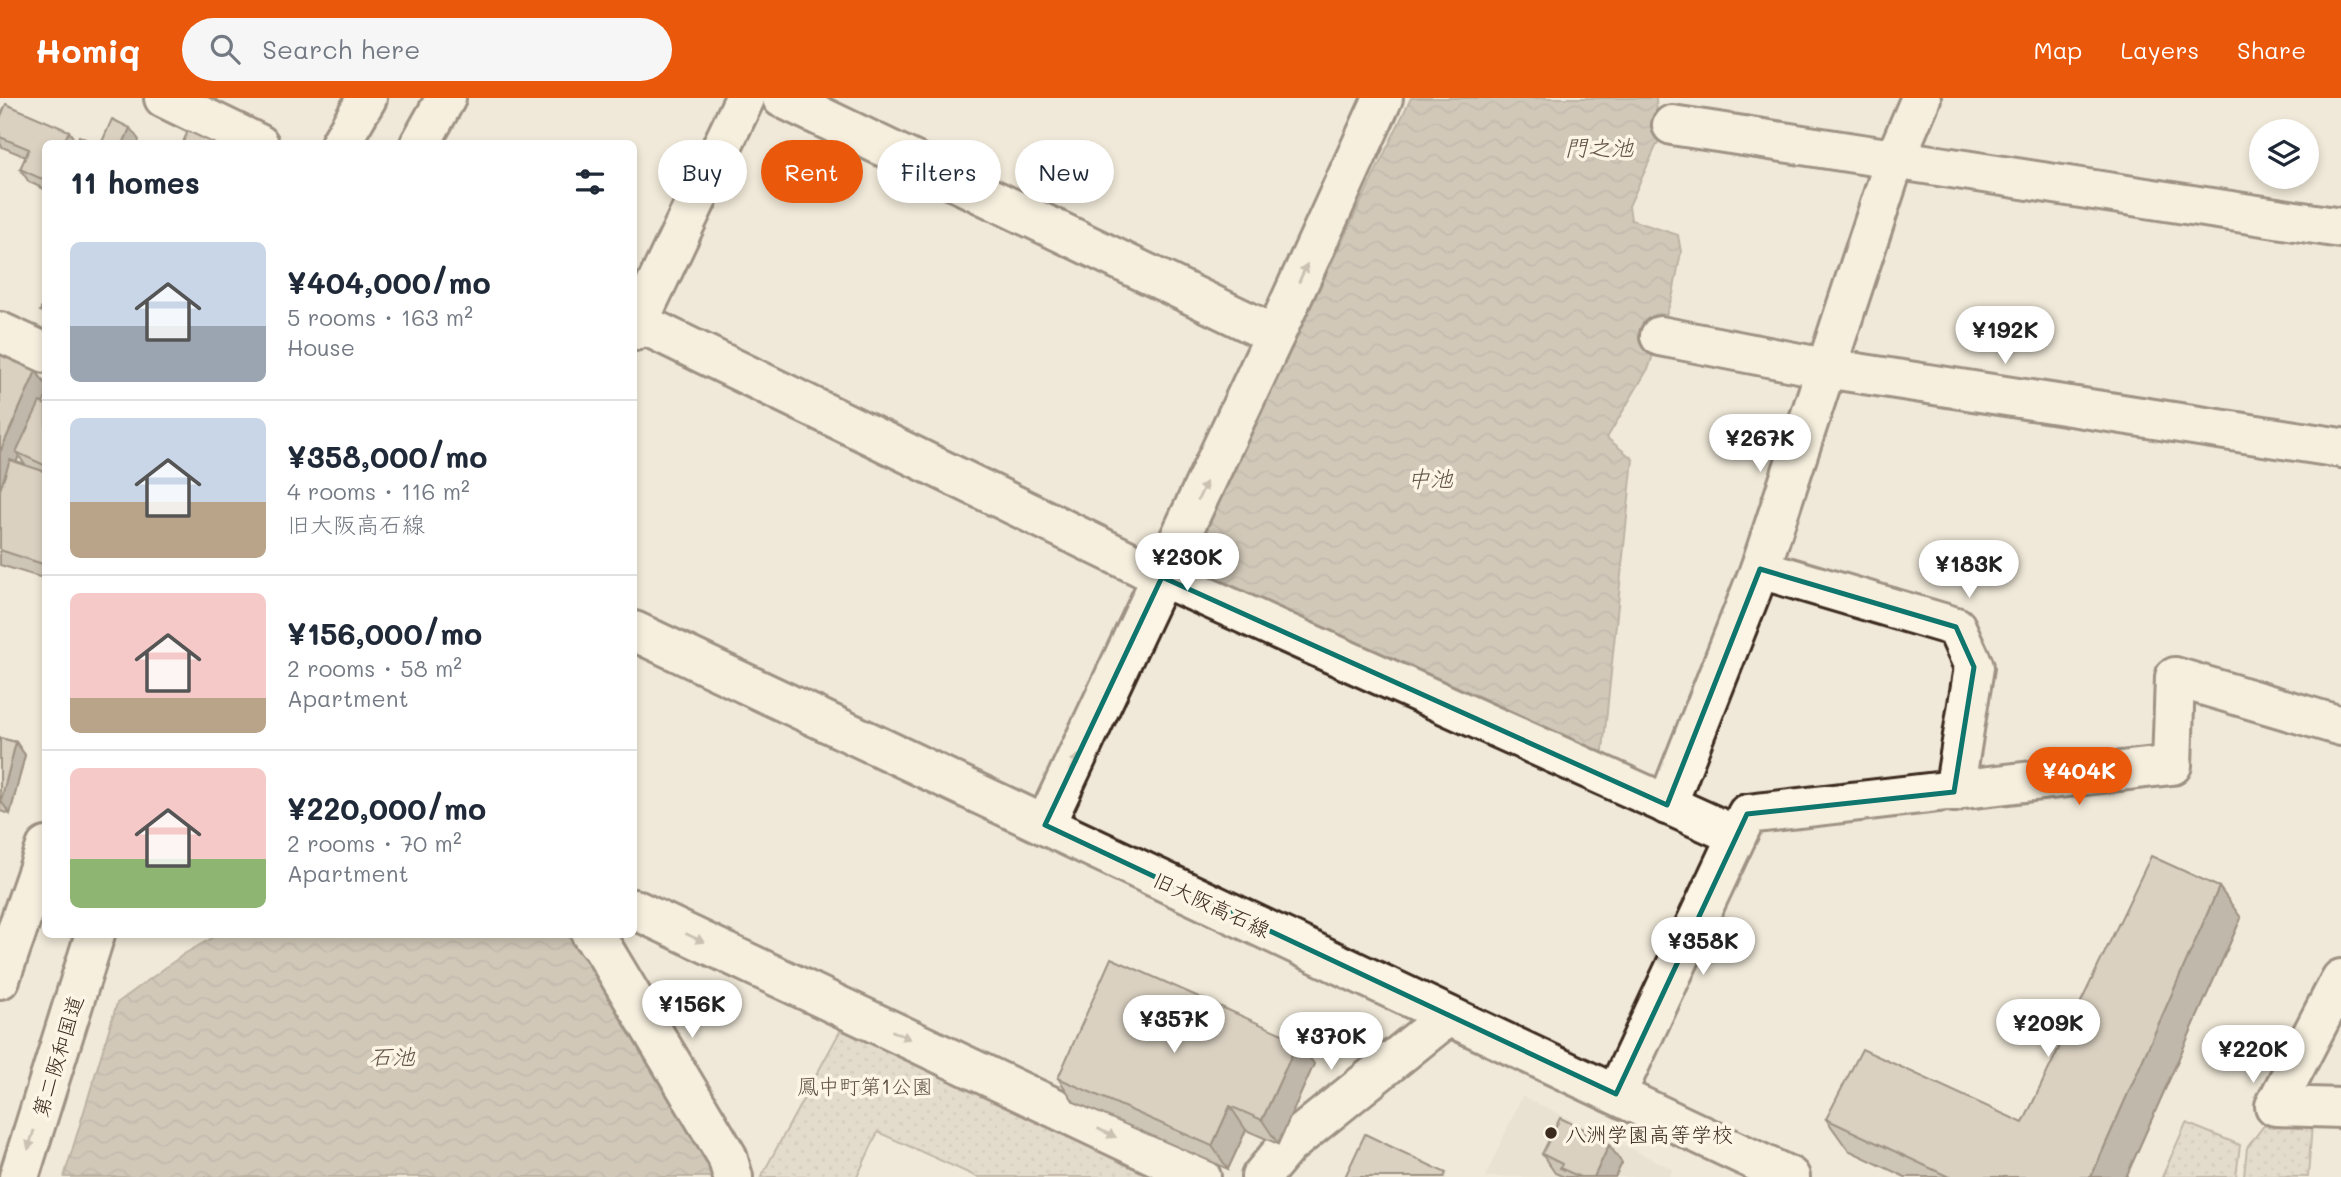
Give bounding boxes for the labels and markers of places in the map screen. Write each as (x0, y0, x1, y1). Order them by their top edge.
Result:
pin: ¥192K (1956, 306, 2054, 366)
pin: ¥267K (1711, 414, 1809, 474)
pin: ¥230K (1138, 533, 1236, 593)
pin: ¥183K (1920, 540, 2018, 600)
pin: ¥404K (2030, 748, 2128, 807)
pin: ¥358K (1654, 918, 1752, 977)
pin: ¥156K (643, 981, 741, 1040)
pin: ¥357K (1125, 996, 1223, 1055)
pin: ¥209K (1999, 1000, 2097, 1059)
pin: ¥370K (1282, 1012, 1380, 1072)
pin: ¥220K (2204, 1026, 2302, 1085)
place label: 八洲学園高等学校 (1565, 1120, 1733, 1147)
marker: 八洲学園高等学校 (1543, 1125, 1559, 1141)

